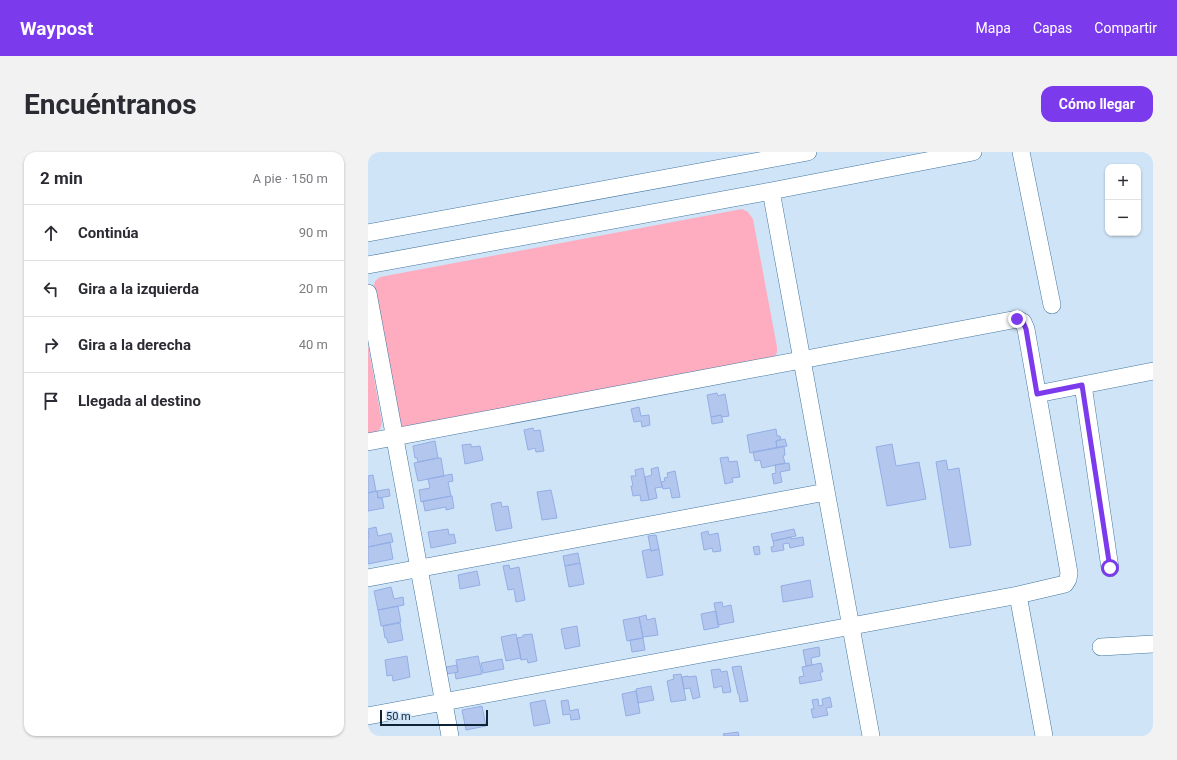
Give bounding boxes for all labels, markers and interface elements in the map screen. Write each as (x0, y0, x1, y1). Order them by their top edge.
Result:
text: Waypost (20, 17, 94, 40)
text: Mapa (976, 20, 1011, 36)
text: Capas (1033, 20, 1072, 36)
text: Compartir (1094, 20, 1157, 36)
button: Cómo llegar (1041, 86, 1153, 122)
text: Encuéntranos (24, 88, 197, 121)
map controls (1105, 164, 1141, 236)
button: + (1105, 164, 1141, 200)
text: 2 min (40, 168, 83, 188)
text: A pie · 150 m (253, 171, 328, 186)
button: − (1105, 200, 1141, 236)
icon: ahead (40, 222, 62, 244)
text: Continúa (78, 224, 139, 242)
text: 90 m (299, 225, 328, 240)
icon: left (40, 278, 62, 300)
text: Gira a la izquierda (78, 280, 199, 298)
text: 20 m (299, 281, 328, 296)
route end (1008, 310, 1026, 328)
icon: right (40, 334, 62, 356)
text: Gira a la derecha (78, 336, 191, 354)
text: 40 m (299, 337, 328, 352)
icon: arrive (40, 390, 62, 412)
text: Llegada al destino (78, 392, 201, 410)
route start (1101, 559, 1119, 577)
scale bar (380, 708, 488, 727)
text: 50 m (386, 710, 411, 723)

